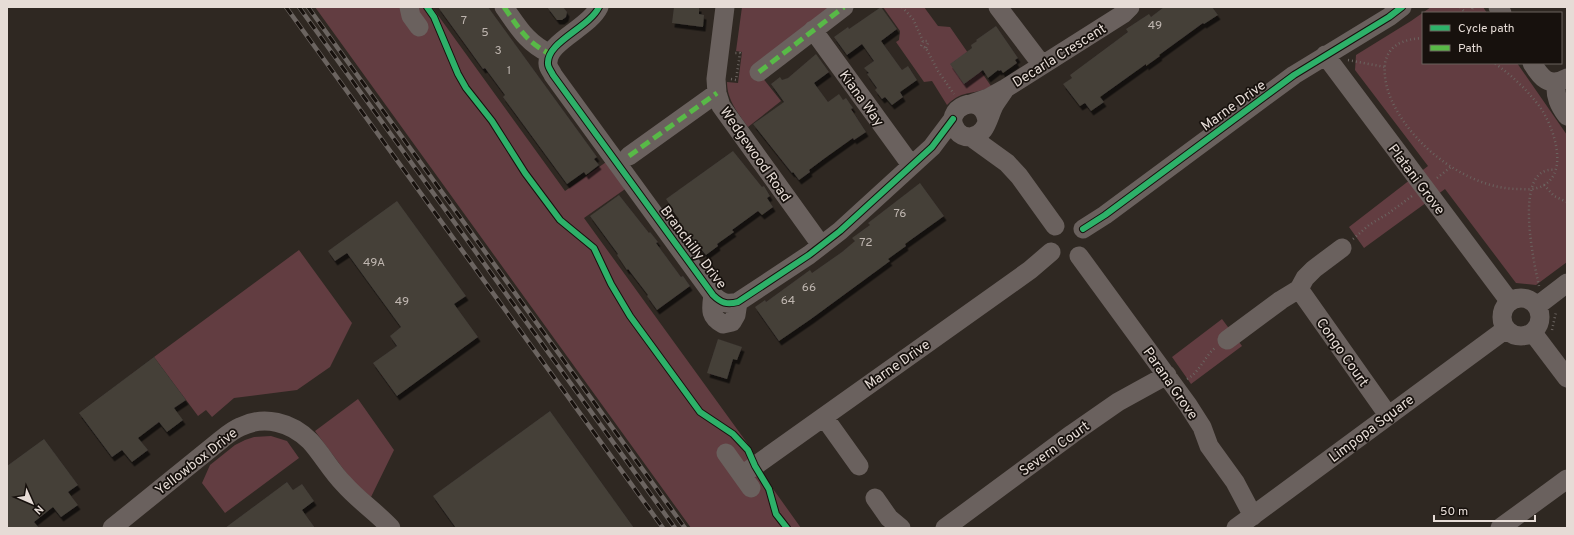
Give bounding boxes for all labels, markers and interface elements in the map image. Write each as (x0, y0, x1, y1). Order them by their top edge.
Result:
legend (1422, 12, 1562, 64)
house number: 7 (461, 13, 467, 29)
house number: 49 (1148, 18, 1162, 34)
street label: Decarla Crescent (1010, 21, 1110, 92)
text: Cycle path (1458, 21, 1515, 37)
house number: 5 (481, 25, 489, 41)
text: Path (1458, 41, 1483, 57)
house number: 3 (494, 43, 502, 59)
house number: 1 (507, 63, 511, 79)
street label: Kiana Way (835, 68, 887, 130)
street label: Marne Drive (1198, 77, 1270, 135)
street label: Wedgewood Road (716, 104, 794, 206)
street label: Platani Grove (1384, 141, 1448, 219)
street label: Branchilly Drive (656, 203, 730, 293)
house number: 76 (894, 206, 906, 222)
house number: 72 (859, 235, 873, 251)
house number: 49A (363, 255, 385, 271)
house number: 66 (802, 280, 816, 296)
house number: 64 (781, 293, 795, 309)
house number: 49 (395, 294, 409, 310)
street label: Congo Court (1312, 315, 1372, 390)
street label: Marne Drive (862, 337, 934, 394)
street label: Parana Grove (1139, 344, 1201, 423)
street label: Limpopa Square (1326, 392, 1418, 467)
street label: Severn Court (1016, 418, 1093, 480)
street label: Yellowbox Drive (152, 425, 241, 500)
north arrow (12, 483, 52, 523)
scale bar (1434, 497, 1535, 523)
text: N (31, 502, 46, 517)
text: 50 m (1440, 504, 1468, 520)

